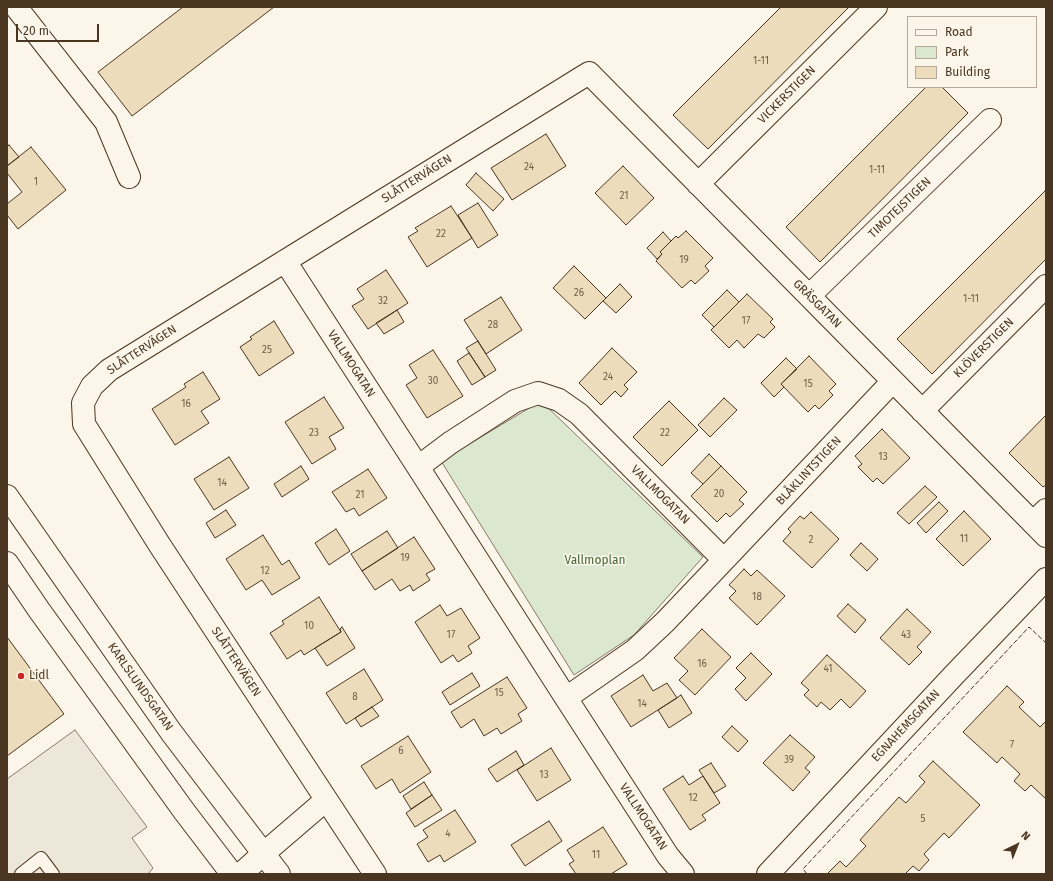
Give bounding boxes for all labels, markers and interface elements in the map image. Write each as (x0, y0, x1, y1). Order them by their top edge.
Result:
scale bar (18, 16, 101, 42)
legend (907, 16, 1037, 88)
text: 20 m (23, 24, 49, 38)
text: Road (945, 25, 973, 39)
text: Park (945, 45, 969, 59)
house number: 1-11 (753, 55, 769, 67)
street label: VICKERSTIGEN (755, 63, 819, 127)
text: Building (945, 65, 990, 79)
street label: SLÅTTERVÄGEN (379, 152, 455, 206)
house number: 24 (524, 161, 534, 173)
house number: 1-11 (869, 164, 885, 176)
street label: TIMOTEJSTIGEN (866, 175, 934, 241)
house number: 1 (34, 176, 38, 188)
house number: 21 (619, 190, 629, 202)
house number: 22 (436, 228, 446, 240)
house number: 19 (679, 254, 689, 266)
street label: GRÄSGATAN (790, 277, 844, 331)
house number: 26 (574, 287, 584, 299)
house number: 1-11 (963, 293, 979, 305)
house number: 32 (378, 295, 388, 307)
house number: 17 (742, 315, 750, 327)
street label: KLÖVERSTIGEN (951, 315, 1017, 381)
house number: 28 (488, 319, 498, 331)
street label: SLÅTTERVÄGEN (104, 322, 180, 378)
street label: VALLMOGATAN (324, 328, 378, 400)
house number: 25 (262, 344, 272, 356)
house number: 24 (603, 371, 613, 383)
house number: 30 (428, 375, 438, 387)
house number: 15 (803, 378, 813, 390)
house number: 16 (181, 398, 191, 410)
house number: 23 (309, 427, 319, 439)
house number: 22 (660, 427, 670, 439)
street label: BLÅKLINTSTIGEN (773, 434, 845, 508)
house number: 13 (878, 451, 888, 463)
street label: VALLMOGATAN (628, 463, 692, 527)
house number: 14 (217, 477, 227, 489)
house number: 20 (714, 488, 724, 500)
house number: 21 (355, 489, 365, 501)
house number: 11 (960, 533, 968, 545)
house number: 2 (809, 534, 813, 546)
house number: 19 (400, 552, 410, 564)
park label: Vallmoplan (564, 554, 626, 568)
house number: 12 (260, 565, 270, 577)
house number: 18 (752, 591, 762, 603)
house number: 10 (304, 620, 314, 632)
street label: SLÅTTERVÄGEN (208, 624, 264, 700)
house number: 17 (447, 629, 455, 641)
house number: 43 (901, 629, 911, 641)
street label: KARLSLUNDSGATAN (104, 640, 176, 734)
house number: 16 (697, 658, 707, 670)
house number: 41 (823, 663, 833, 675)
place label: Lidl (29, 669, 49, 683)
marker: Lidl (16, 671, 26, 681)
house number: 15 (494, 687, 504, 699)
street label: EGNAHEMSGATAN (869, 687, 943, 765)
house number: 8 (352, 691, 358, 703)
house number: 14 (637, 698, 647, 710)
house number: 7 (1010, 739, 1014, 751)
house number: 6 (398, 745, 404, 757)
house number: 39 (784, 754, 794, 766)
house number: 13 (539, 769, 549, 781)
street label: VALLMOGATAN (616, 781, 670, 853)
house number: 12 (688, 792, 698, 804)
house number: 5 (920, 813, 926, 825)
north arrow (997, 825, 1037, 865)
house number: 4 (445, 828, 451, 840)
text: N (1018, 829, 1033, 843)
house number: 11 (592, 849, 600, 861)

